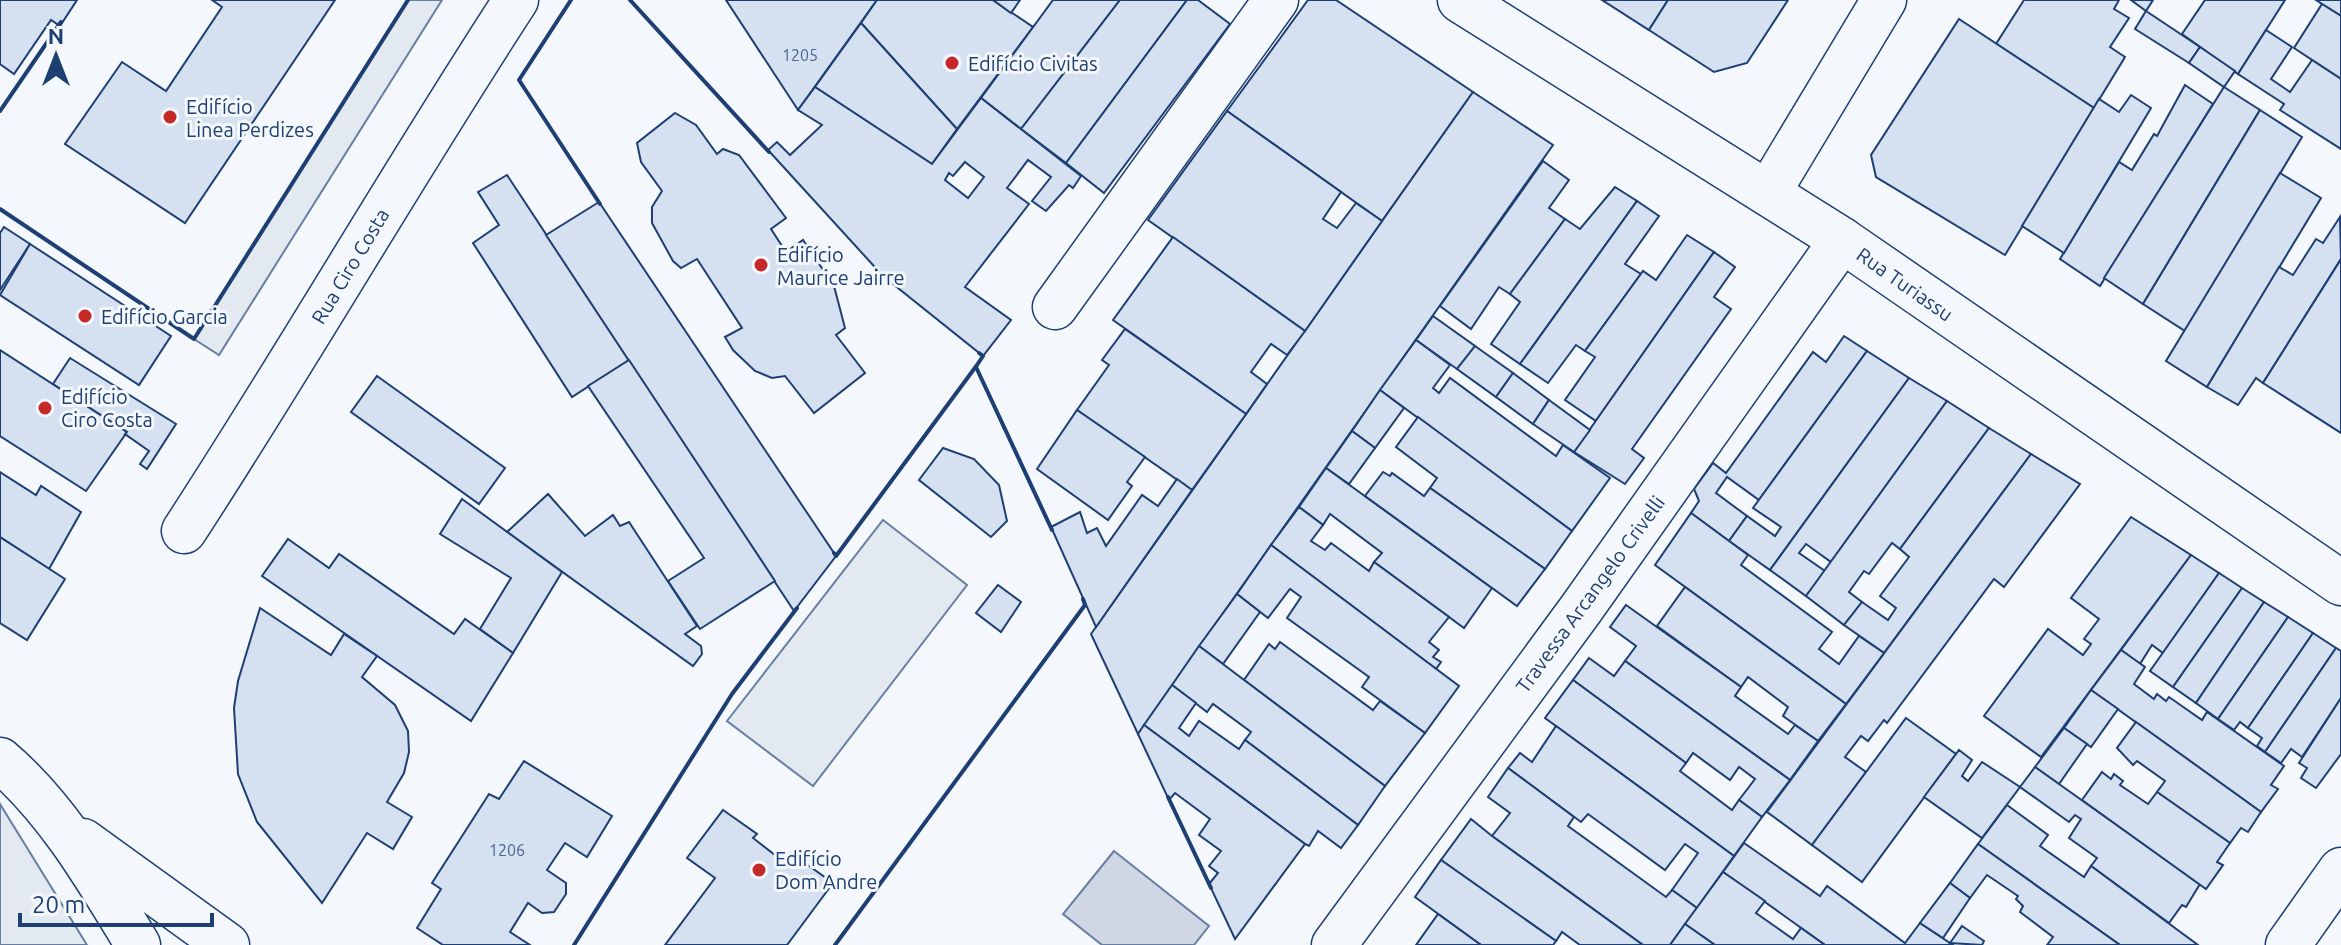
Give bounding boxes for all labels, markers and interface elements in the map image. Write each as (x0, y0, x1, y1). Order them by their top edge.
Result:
north arrow (16, 16, 96, 96)
text: N (48, 23, 64, 48)
house number: 1205 (782, 46, 818, 64)
place label: Edifício Civitas (968, 52, 1098, 75)
marker: Edifício Civitas (943, 54, 961, 72)
place label: Edifício Linea Perdizes (186, 95, 314, 141)
marker: Edifício Linea Perdizes (161, 108, 179, 126)
street label: Rua Ciro Costa (307, 204, 393, 328)
street label: Rua Turiassu (1852, 242, 1958, 326)
place label: Edifício Maurice Jairre (777, 243, 905, 289)
marker: Edifício Maurice Jairre (752, 256, 770, 274)
place label: Edifício Garcia (101, 305, 228, 328)
marker: Edifício Garcia (76, 307, 94, 325)
place label: Edifício Ciro Costa (61, 385, 153, 431)
marker: Edifício Ciro Costa (36, 399, 54, 417)
street label: Travessa Arcangelo Crivelli (1511, 491, 1669, 697)
house number: 1206 (489, 841, 525, 859)
place label: Edifício Dom Andre (775, 847, 877, 893)
marker: Edifício Dom Andre (750, 861, 768, 879)
scale bar (20, 877, 212, 927)
text: 20 m (32, 891, 85, 918)

